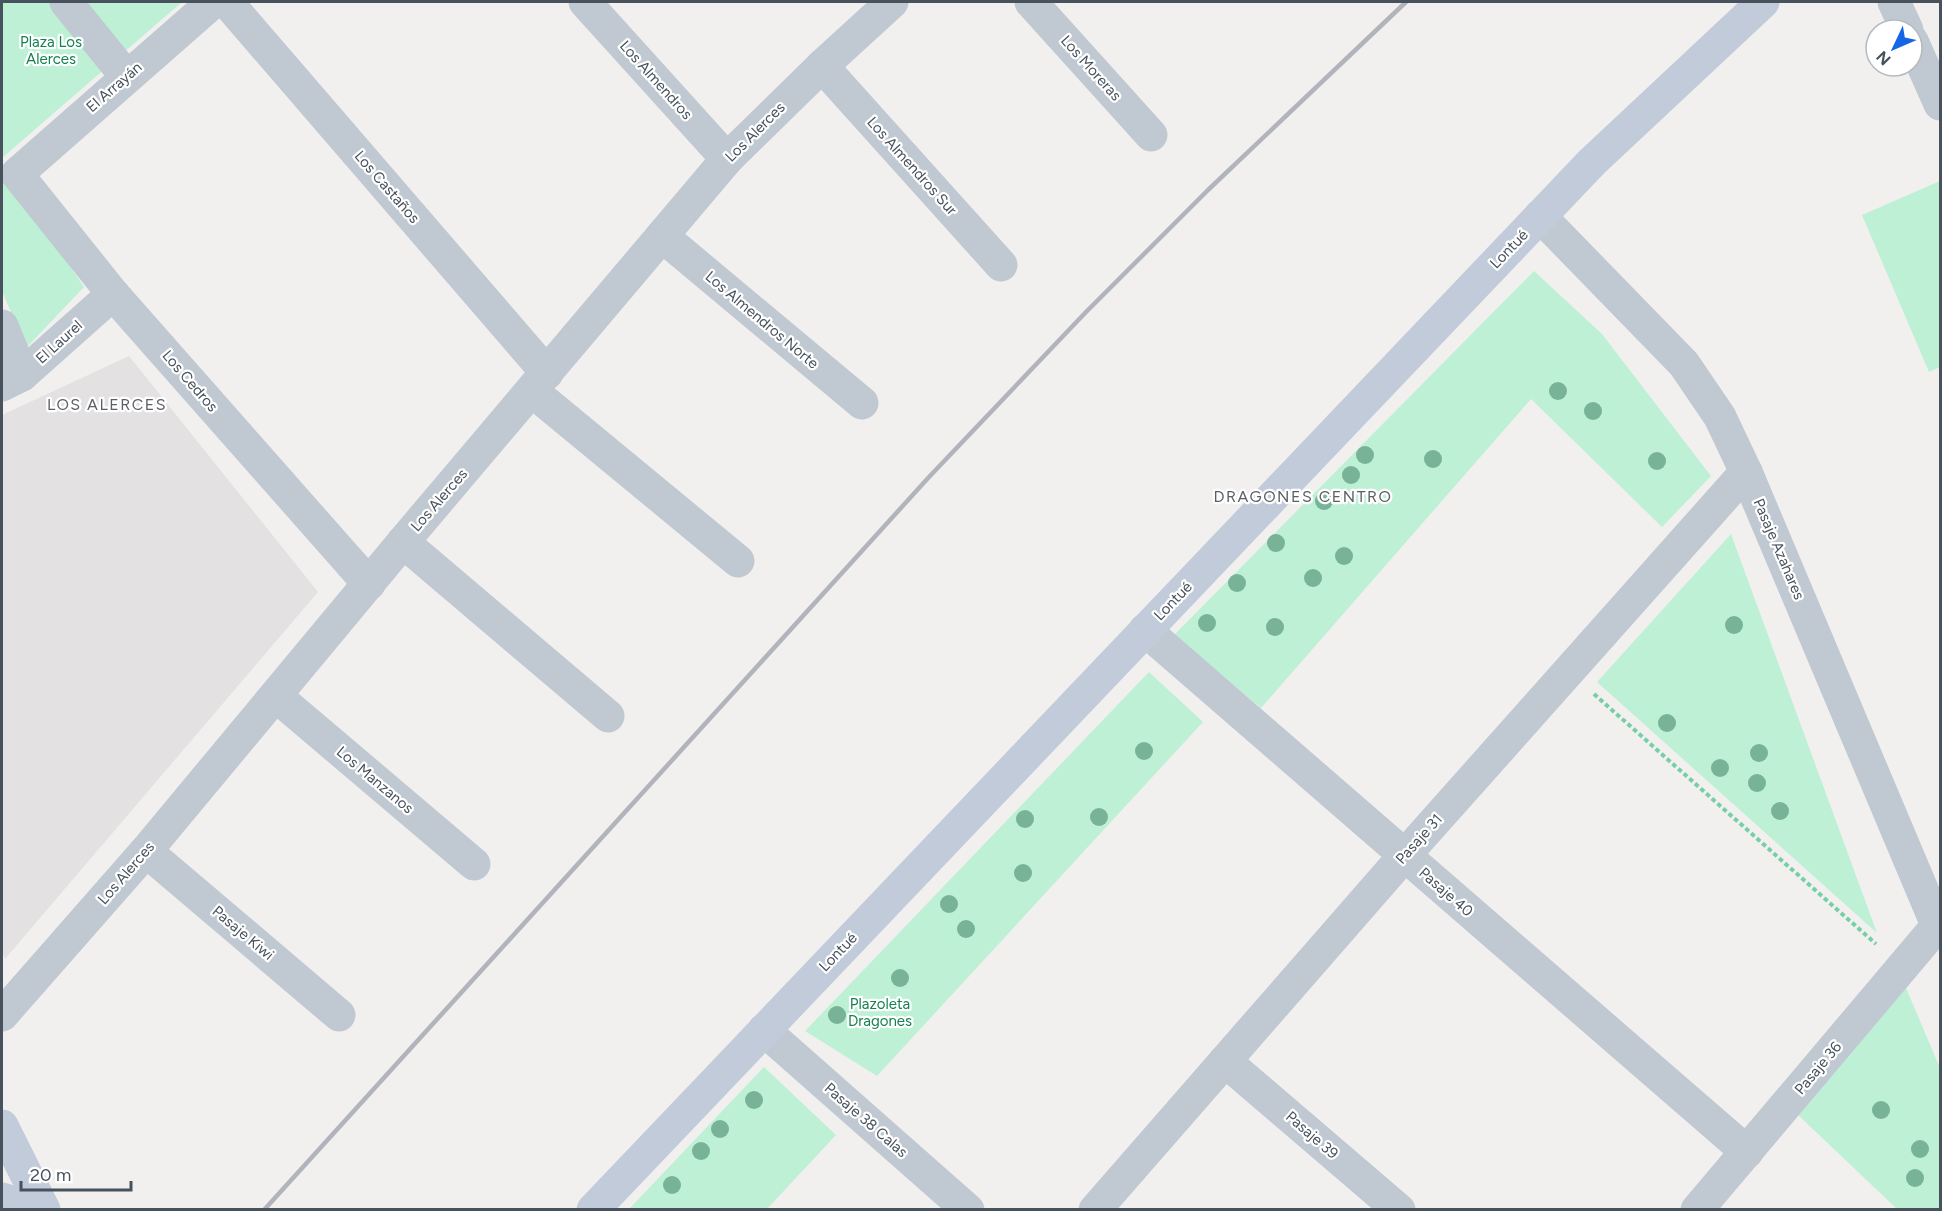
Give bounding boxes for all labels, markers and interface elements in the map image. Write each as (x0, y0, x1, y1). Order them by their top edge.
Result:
north arrow (1864, 18, 1924, 78)
street label: Los Moreras (1057, 32, 1125, 104)
park label: Plaza Los Alerces (20, 33, 82, 68)
street label: Los Almendros (616, 37, 696, 123)
text: N (1872, 47, 1895, 69)
street label: El Arrayán (83, 58, 145, 116)
street label: Los Alerces (721, 98, 789, 166)
street label: Los Almendros Sur (863, 113, 961, 219)
street label: Los Castaños (351, 147, 423, 227)
street label: Lontué (1486, 226, 1532, 272)
street label: Los Almendros Norte (702, 267, 822, 373)
street label: El Laurel (32, 316, 86, 368)
street label: Los Cedros (158, 347, 222, 415)
district label: LOS ALERCES (47, 395, 167, 414)
street label: Los Alerces (407, 465, 471, 535)
district label: DRAGONES CENTRO (1214, 487, 1392, 506)
street label: Pasaje Azahares (1750, 496, 1808, 602)
street label: Lontué (1150, 578, 1196, 624)
street label: Los Manzanos (333, 743, 417, 817)
street label: Pasaje 31 (1392, 810, 1446, 868)
street label: Los Alerces (94, 838, 158, 908)
street label: Pasaje 40 (1415, 864, 1477, 920)
street label: Pasaje Kiwi (209, 902, 277, 964)
street label: Lontué (815, 929, 861, 975)
park label: Plazoleta Dragones (848, 995, 912, 1030)
street label: Pasaje 36 (1791, 1038, 1846, 1098)
street label: Pasaje 38 Calas (821, 1079, 911, 1161)
street label: Pasaje 39 (1282, 1107, 1342, 1163)
scale bar (21, 1154, 130, 1192)
text: 20 m (30, 1164, 71, 1186)

